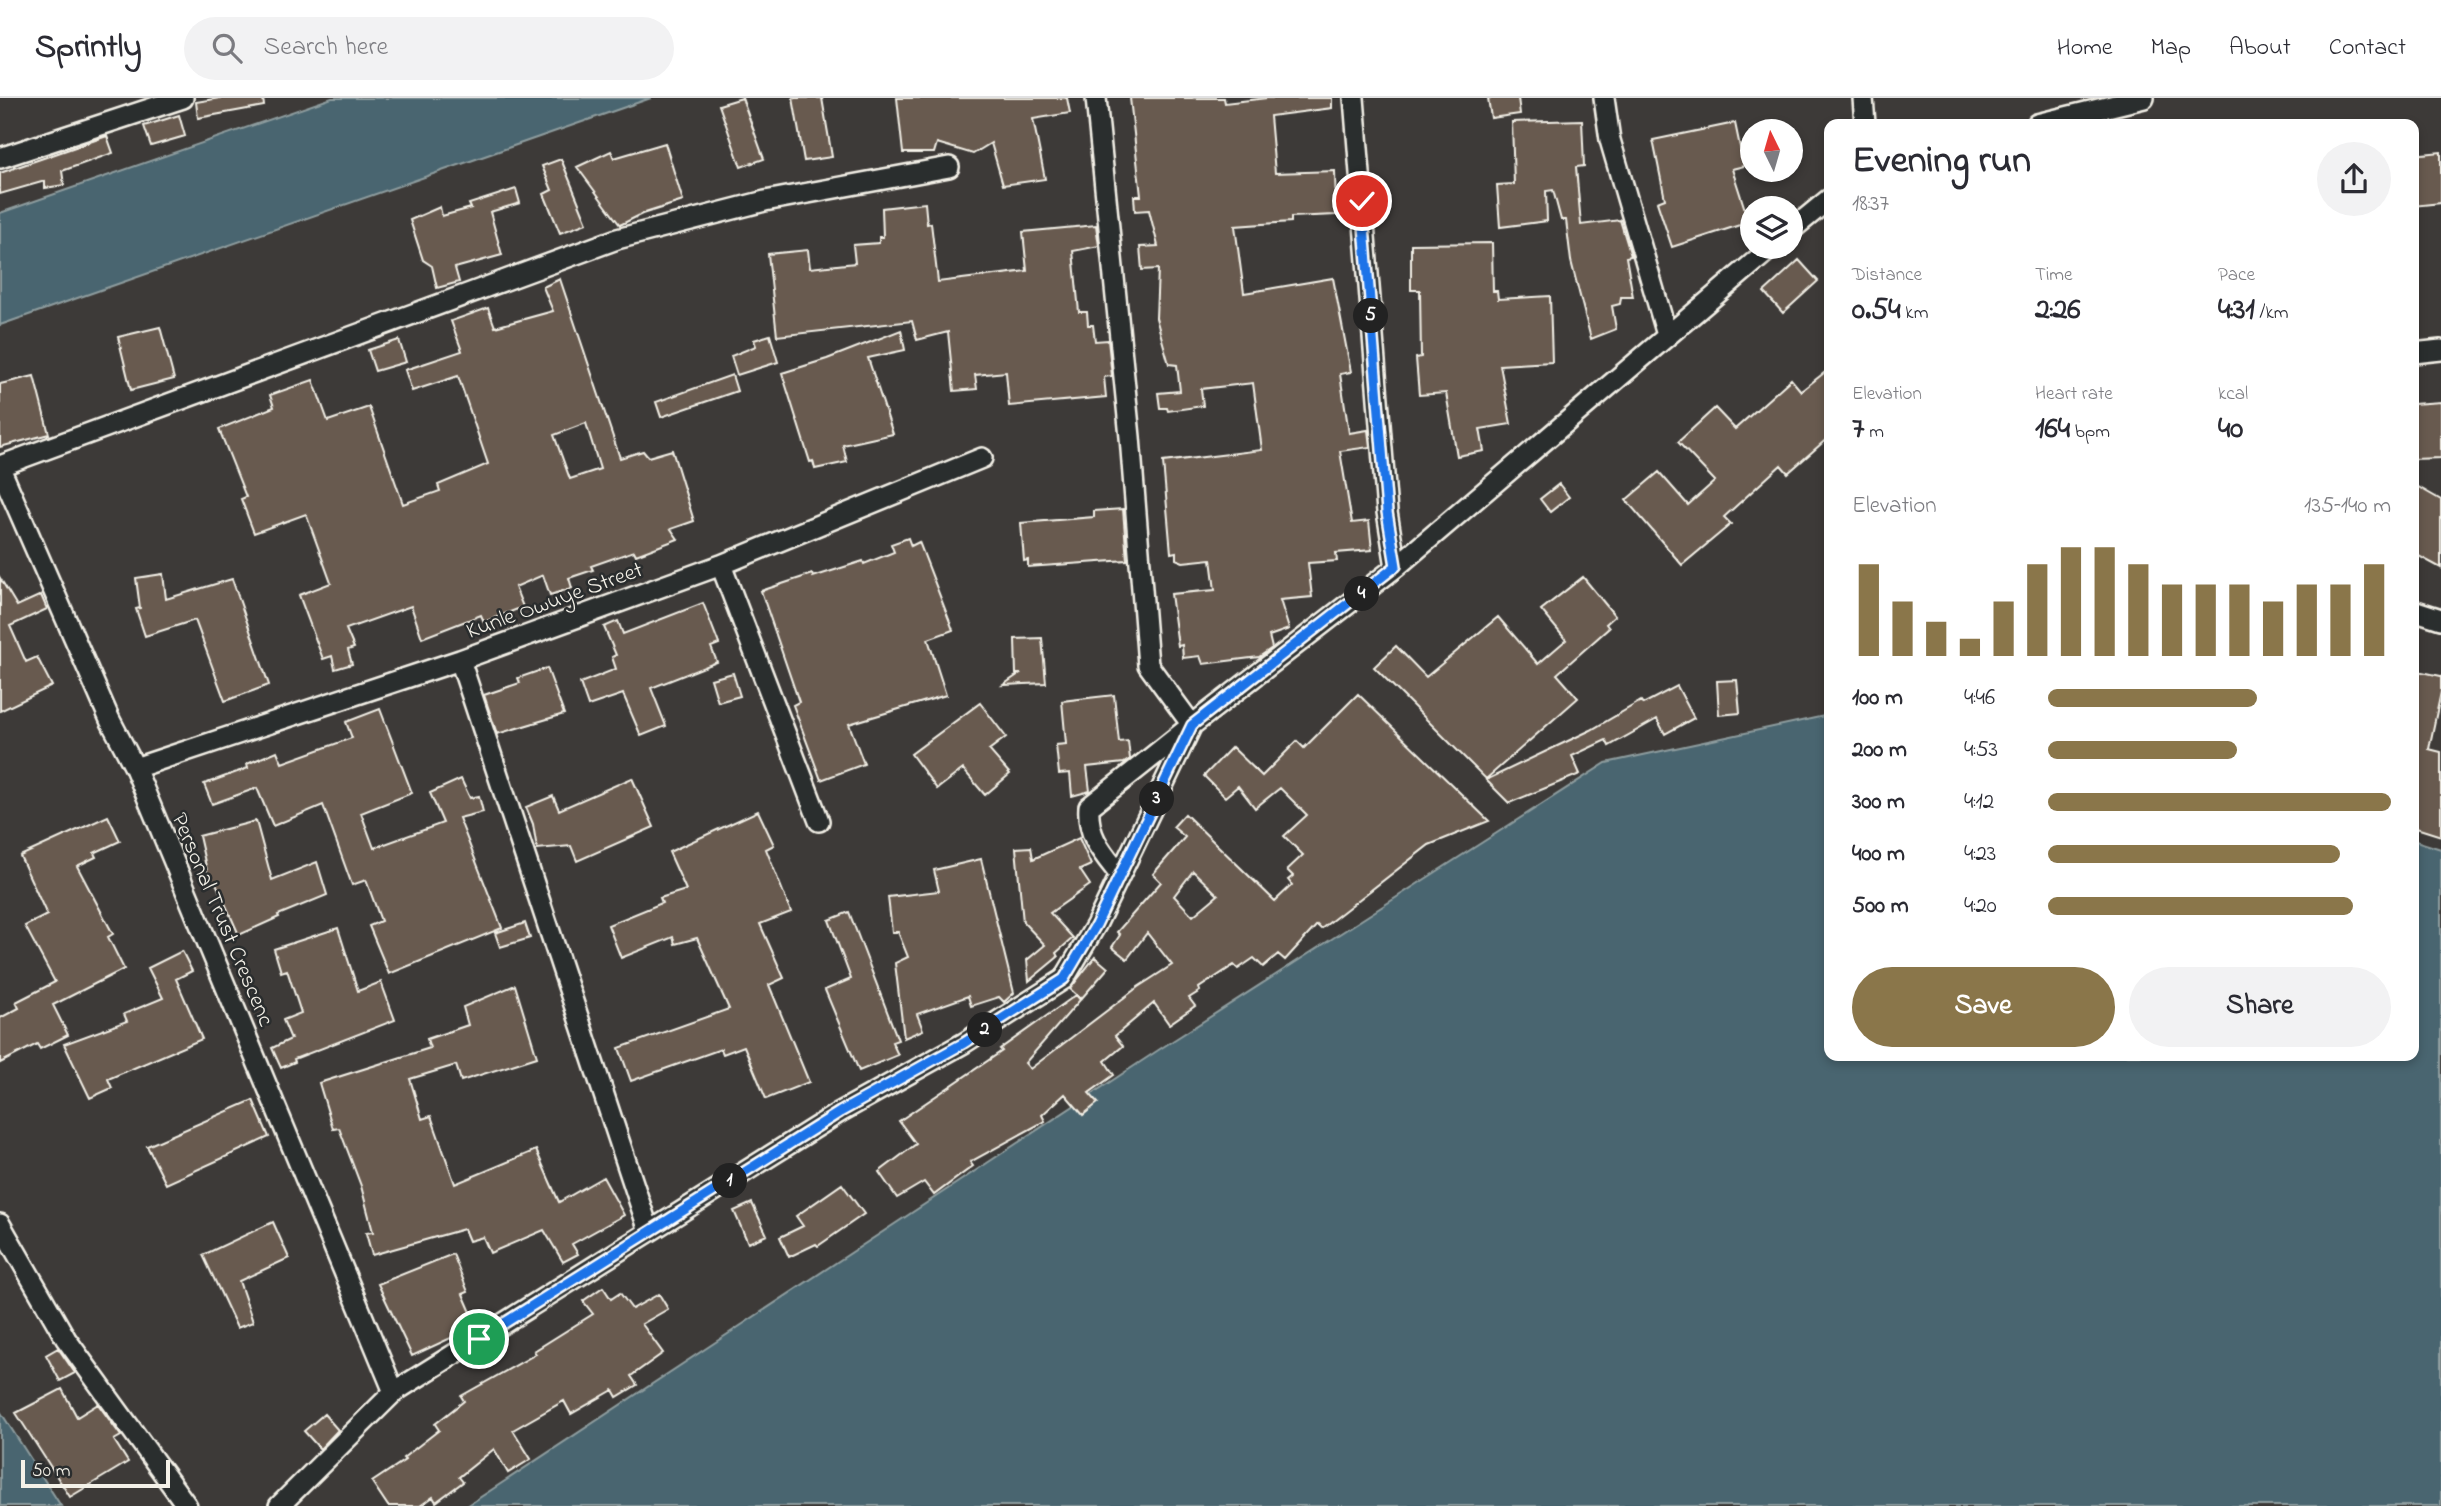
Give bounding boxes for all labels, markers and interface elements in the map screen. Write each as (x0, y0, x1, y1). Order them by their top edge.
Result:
search box (184, 17, 674, 80)
text: Sprintly (35, 24, 142, 72)
icon: search (208, 29, 246, 67)
text: Search here (264, 29, 388, 67)
text: Home (2057, 31, 2113, 66)
text: Map (2151, 31, 2191, 66)
text: About (2229, 31, 2291, 66)
text: Contact (2329, 31, 2406, 66)
north arrow (1740, 119, 1802, 182)
map controls (1740, 119, 1803, 259)
text: Evening run (1852, 134, 2031, 190)
button: share (2317, 142, 2391, 216)
pin (1332, 171, 1392, 231)
icon: check (1343, 182, 1381, 220)
text: 18:37 (1852, 188, 1889, 221)
button: layers (1740, 196, 1803, 259)
text: Distance (1852, 262, 1922, 289)
text: Time (2035, 262, 2073, 289)
text: Pace (2218, 262, 2255, 289)
text: 0.54 (1852, 289, 1901, 333)
text: 2:26 (2035, 289, 2081, 333)
text: 4:31 (2218, 289, 2255, 333)
pin: 5 (1354, 298, 1388, 333)
text: km (1901, 300, 1928, 327)
text: /km (2255, 300, 2289, 327)
text: 5 (1365, 302, 1376, 329)
text: Elevation (1852, 381, 1922, 408)
text: Heart rate (2035, 381, 2113, 408)
text: kcal (2218, 381, 2248, 408)
text: 7 (1852, 408, 1864, 452)
text: 164 (2035, 408, 2070, 452)
text: 40 (2218, 408, 2243, 452)
text: m (1864, 419, 1884, 446)
text: bpm (2070, 419, 2110, 446)
text: Elevation (1852, 490, 1937, 523)
text: 135–140 m (2304, 490, 2391, 523)
street label: Kunle Owuye Street (462, 554, 649, 650)
pin: 4 (1344, 576, 1380, 612)
text: 4 (1358, 580, 1365, 607)
text: 100 m (1852, 682, 1903, 715)
text: 4:46 (1964, 682, 1995, 715)
text: 200 m (1852, 734, 1907, 767)
text: 4:53 (1964, 734, 1998, 767)
pin: 3 (1140, 782, 1174, 816)
text: 3 (1153, 785, 1160, 812)
text: 300 m (1852, 786, 1905, 819)
text: 4:12 (1964, 786, 1994, 819)
street label: Personal Trust Crescenc (162, 808, 282, 1032)
text: 400 m (1852, 838, 1905, 871)
text: 4:23 (1964, 838, 1996, 871)
text: 500 m (1852, 890, 1909, 923)
text: 4:20 (1964, 890, 1997, 923)
button: Save (1852, 967, 2115, 1047)
button: Share (2129, 967, 2391, 1047)
pin: 2 (968, 1012, 1002, 1048)
text: 2 (980, 1016, 989, 1043)
pin: 1 (712, 1164, 748, 1198)
text: 1 (726, 1167, 733, 1194)
pin (449, 1309, 509, 1369)
icon: arrive (460, 1320, 498, 1358)
scale bar (21, 1457, 170, 1489)
text: 50 m (32, 1458, 71, 1485)

